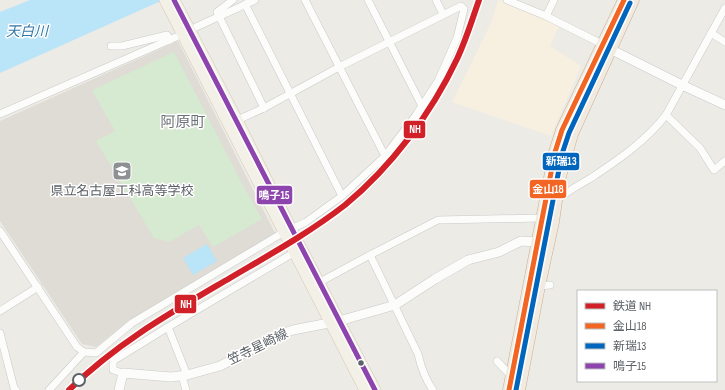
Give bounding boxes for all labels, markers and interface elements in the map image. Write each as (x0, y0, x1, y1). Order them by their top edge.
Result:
water label: 天白川 (6, 23, 50, 40)
district label: 阿原町 (160, 113, 206, 132)
line badge: NH (403, 120, 426, 139)
text: NH (409, 123, 421, 136)
line badge: 新瑞13 (542, 152, 580, 171)
text: 新瑞13 (545, 155, 577, 168)
school or university icon: 県立名古屋工科高等学校 (111, 160, 133, 182)
line badge: 金山18 (529, 179, 567, 199)
place label: 県立名古屋工科高等学校 (50, 183, 194, 199)
text: 金山18 (532, 183, 564, 196)
line badge: 鳴子15 (256, 185, 293, 205)
text: 鳴子15 (258, 189, 290, 202)
legend (577, 290, 717, 382)
line badge: NH (174, 294, 197, 314)
text: NH (180, 298, 192, 311)
text: 鉄道 NH (613, 299, 651, 314)
text: 金山18 (613, 319, 646, 334)
street label: 笠寺星崎線 (225, 326, 291, 368)
text: 新瑞13 (613, 339, 646, 354)
unlabelled marker (356, 358, 366, 368)
text: 鳴子15 (613, 359, 646, 374)
unlabelled marker (72, 373, 86, 387)

